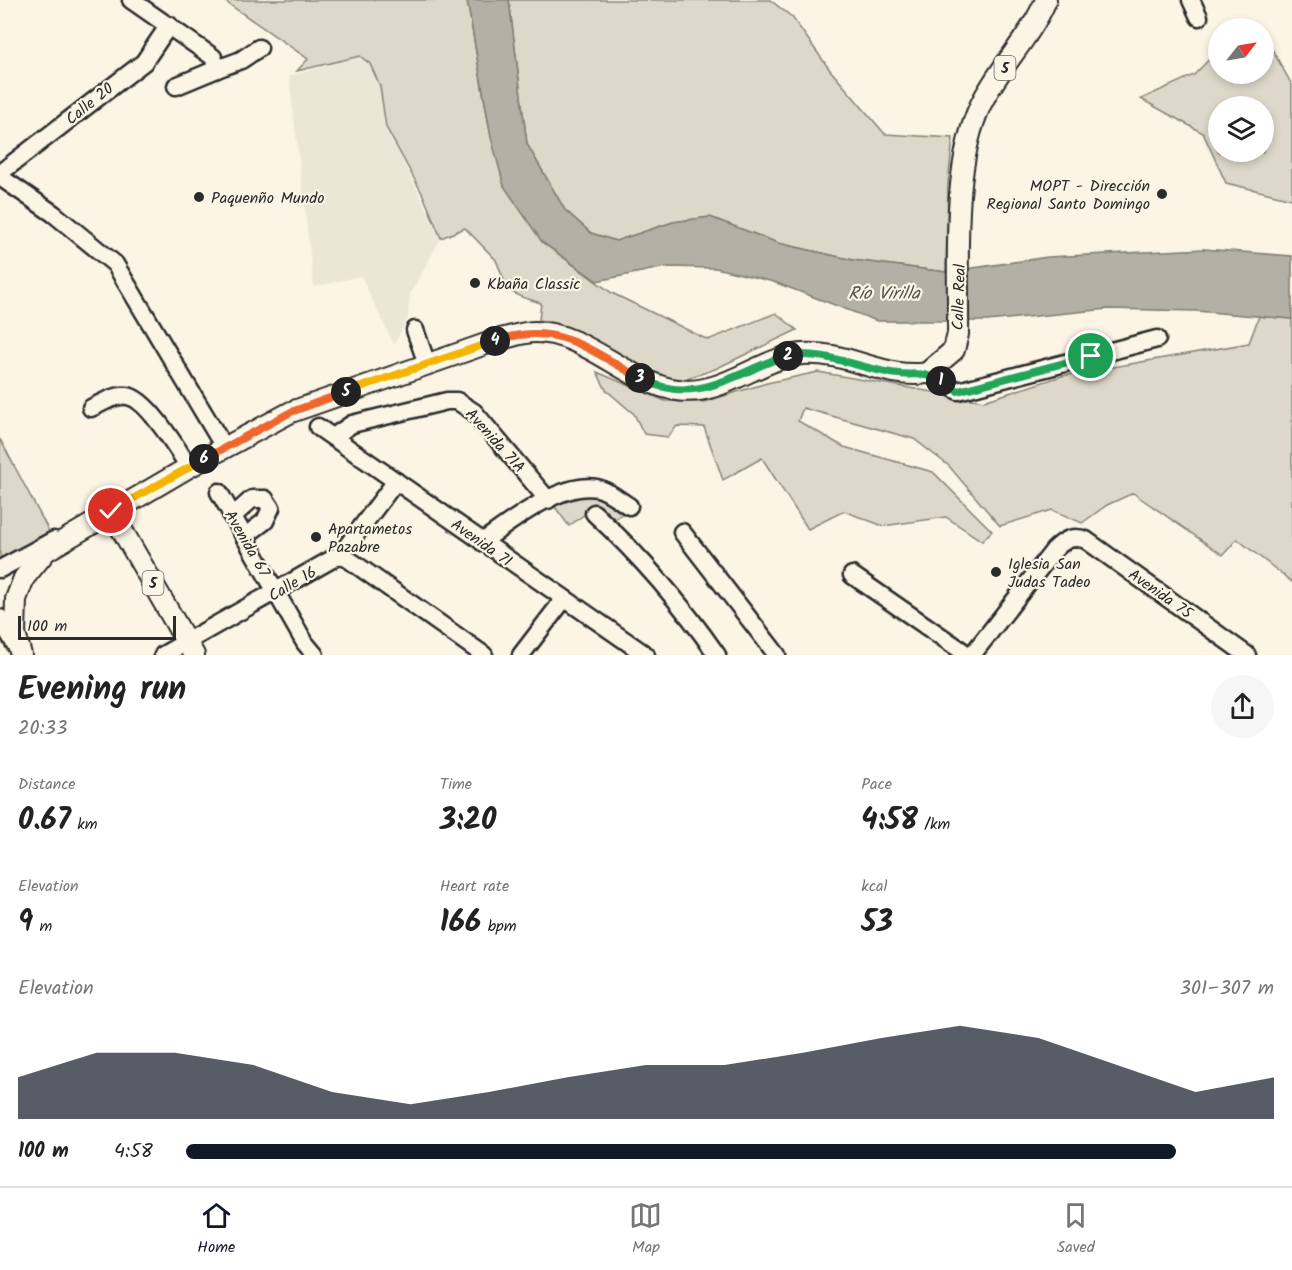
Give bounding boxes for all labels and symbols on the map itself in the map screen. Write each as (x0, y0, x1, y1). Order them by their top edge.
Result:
north arrow (1208, 18, 1274, 84)
road number: 5 (994, 56, 1016, 80)
street label: Calle 20 (60, 77, 120, 131)
place label: MOPT - Dirección Regional Santo Domingo (987, 174, 1150, 217)
place label: Paquenño Mundo (211, 186, 324, 211)
marker: MOPT - Dirección Regional Santo Domingo (1155, 187, 1169, 201)
marker: Paquenño Mundo (192, 190, 206, 204)
street label: Calle Real (946, 263, 973, 331)
place label: Kbaña Classic (487, 272, 580, 297)
marker: Kbaña Classic (468, 276, 482, 290)
water label: Río Virilla (848, 280, 921, 309)
pin: 4 (480, 326, 510, 356)
pin (1065, 330, 1116, 381)
pin: 2 (773, 341, 803, 371)
pin: 3 (625, 363, 655, 393)
pin: 1 (926, 366, 956, 396)
pin: 5 (331, 377, 361, 407)
street label: Avenida 71A (459, 403, 531, 479)
pin: 6 (189, 444, 219, 474)
pin (85, 485, 136, 536)
street label: Avenida 67 (217, 505, 276, 583)
street label: Avenida 71 (445, 513, 517, 574)
place label: Apartametos Pazabre (328, 517, 412, 560)
marker: Apartametos Pazabre (309, 530, 323, 544)
place label: Iglesia San Judas Tadeo (1008, 552, 1090, 595)
street label: Calle 16 (264, 560, 322, 609)
street label: Avenida 75 (1123, 563, 1199, 626)
marker: Iglesia San Judas Tadeo (989, 565, 1003, 579)
road number: 5 (142, 571, 164, 595)
scale bar (18, 613, 176, 640)

